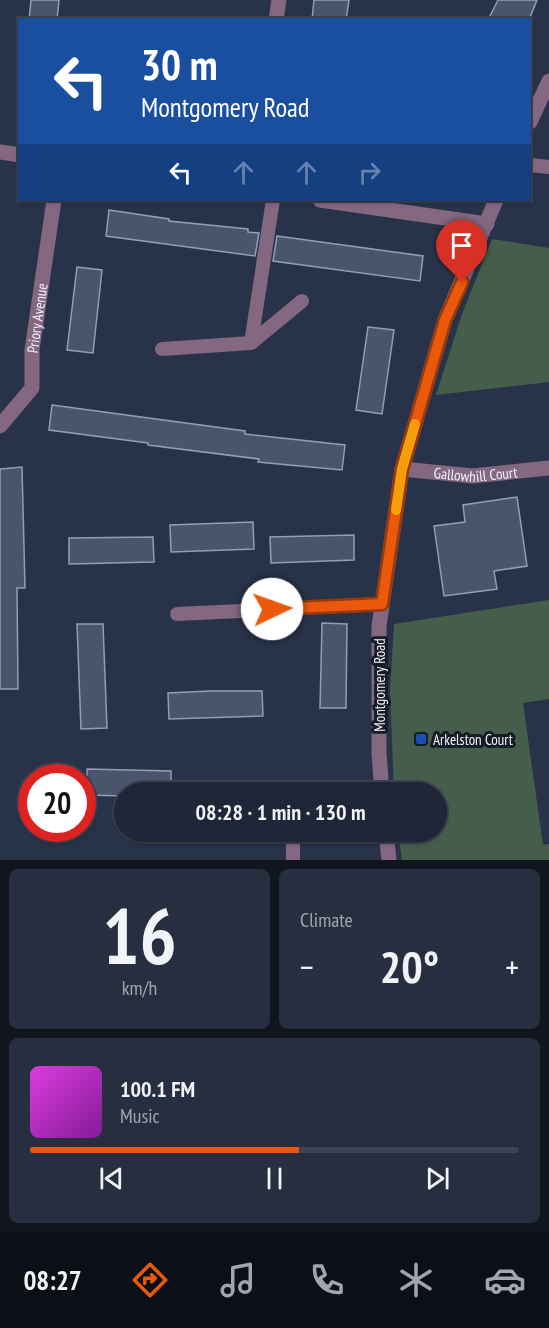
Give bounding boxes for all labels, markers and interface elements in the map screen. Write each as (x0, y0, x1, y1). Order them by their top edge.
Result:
text: 30 m (141, 37, 218, 92)
icon: left (42, 42, 120, 120)
text: Montgomery Road (141, 90, 310, 124)
icon: left (164, 156, 197, 189)
icon: ahead (227, 156, 260, 189)
icon: ahead (290, 156, 323, 189)
icon: right (353, 156, 386, 189)
pin (436, 220, 487, 282)
icon: arrive (445, 229, 478, 262)
street label: Priory Avenue (22, 282, 51, 354)
street label: Gallowhill Court (433, 462, 518, 486)
position arrow (240, 577, 304, 641)
street label: Montgomery Road (370, 638, 389, 732)
place label: Arkelston Court (433, 730, 513, 749)
marker: Arkelston Court (414, 732, 428, 746)
speed limit sign: 20 (18, 764, 96, 842)
text: 08:28 · 1 min · 130 m (195, 798, 366, 826)
text: 16 (102, 885, 177, 986)
text: Climate (300, 907, 353, 933)
text: 20° (380, 937, 439, 995)
text: − (300, 945, 314, 988)
text: + (505, 945, 519, 988)
text: km/h (122, 975, 157, 1001)
text: 100.1 FM (120, 1075, 195, 1103)
text: Music (120, 1103, 160, 1129)
icon: previous (95, 1162, 128, 1195)
icon: pause (258, 1162, 291, 1195)
icon: next (421, 1162, 454, 1195)
icon: directions (129, 1259, 171, 1301)
icon: music (217, 1259, 259, 1301)
icon: phone (306, 1259, 348, 1301)
icon: climate (395, 1259, 437, 1301)
icon: car (484, 1259, 526, 1301)
text: 08:27 (23, 1263, 82, 1297)

